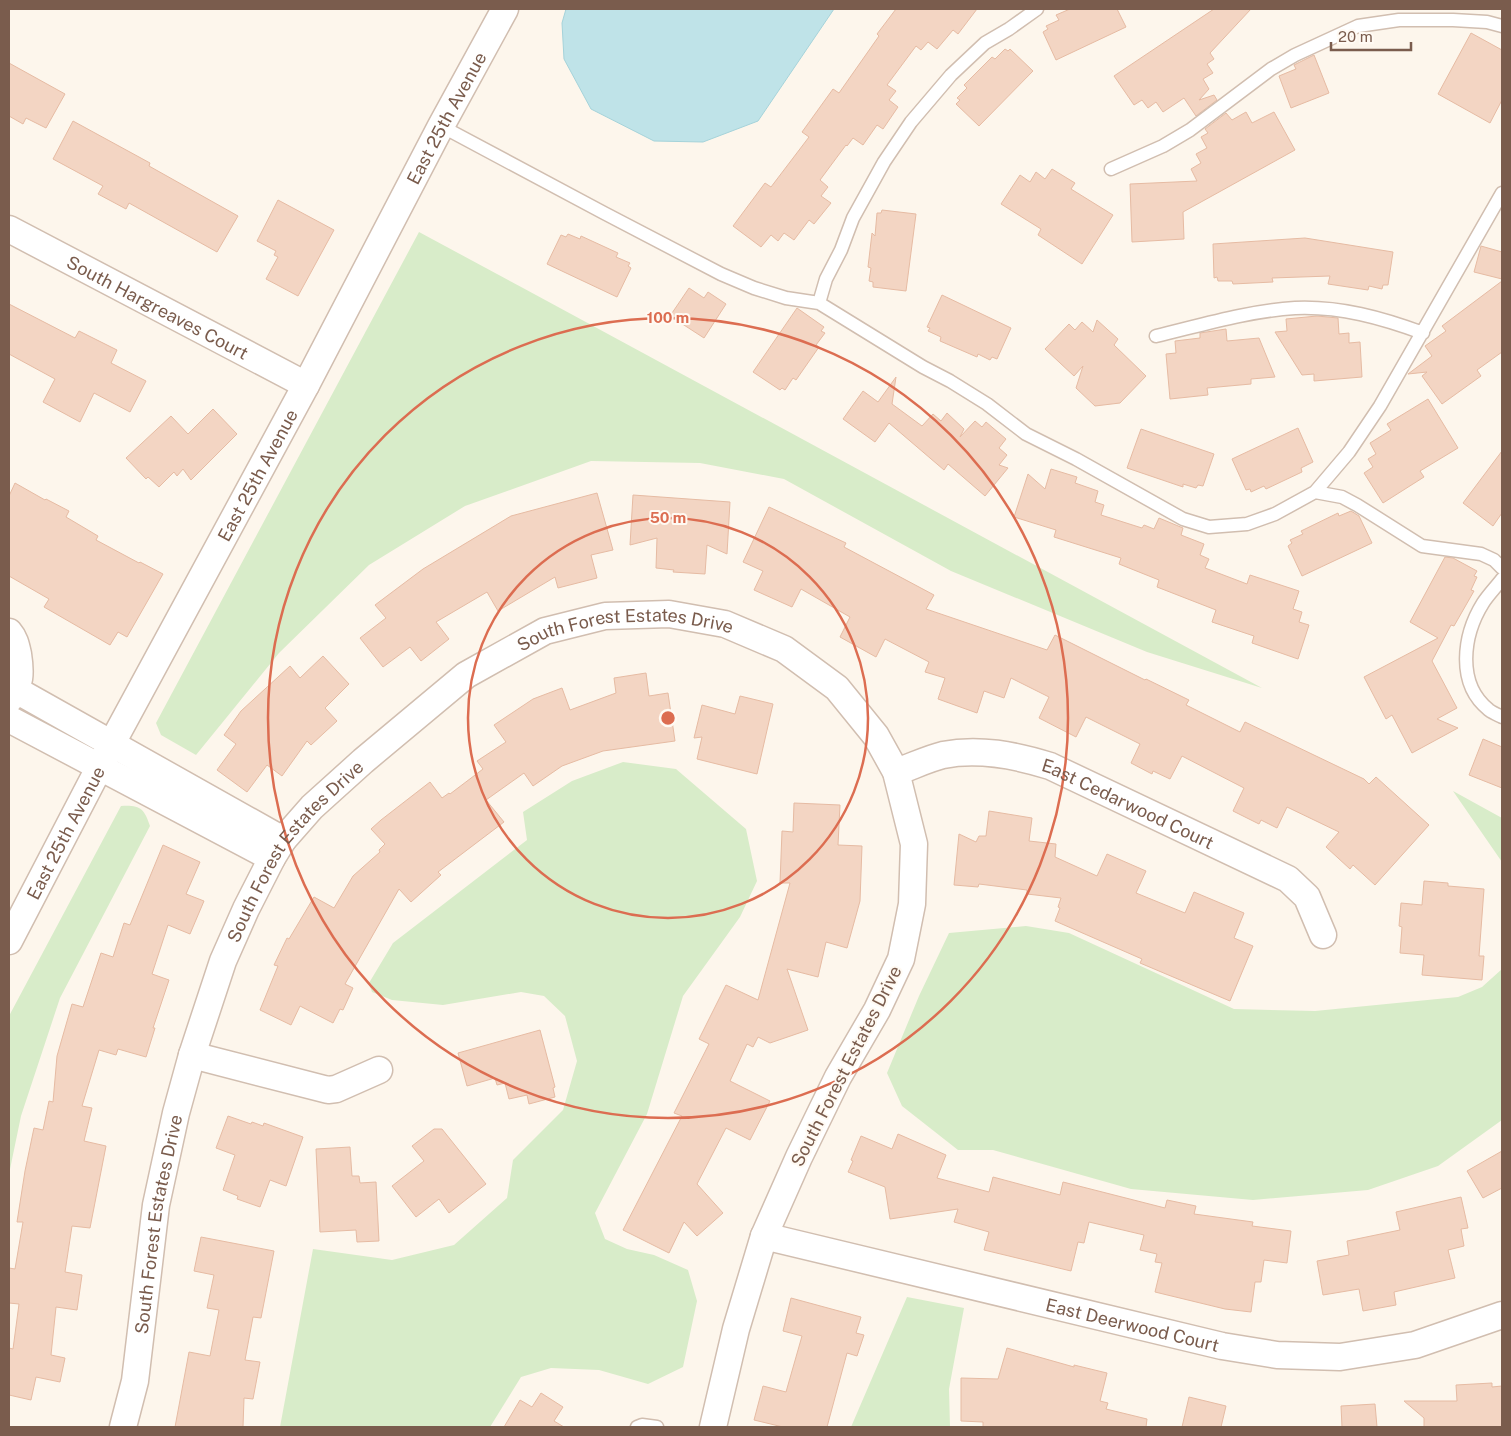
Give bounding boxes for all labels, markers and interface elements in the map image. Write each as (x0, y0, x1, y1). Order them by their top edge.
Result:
scale bar (1331, 20, 1411, 52)
text: 20 m (1338, 28, 1373, 45)
street label: East 25th Avenue (402, 48, 490, 188)
street label: South Hargreaves Court (63, 251, 252, 363)
text: 100 m (647, 309, 689, 326)
street label: East 25th Avenue (213, 405, 302, 545)
text: 50 m (650, 509, 686, 526)
street label: South Forest Estates Drive (513, 604, 737, 655)
centre of rings (659, 709, 677, 727)
street label: East Cedarwood Court (1040, 754, 1217, 853)
street label: South Forest Estates Drive (222, 756, 367, 945)
street label: East 25th Avenue (22, 763, 109, 903)
street label: South Forest Estates Drive (786, 962, 906, 1170)
street label: South Forest Estates Drive (130, 1113, 186, 1335)
street label: East Deerwood Court (1044, 1294, 1221, 1355)

